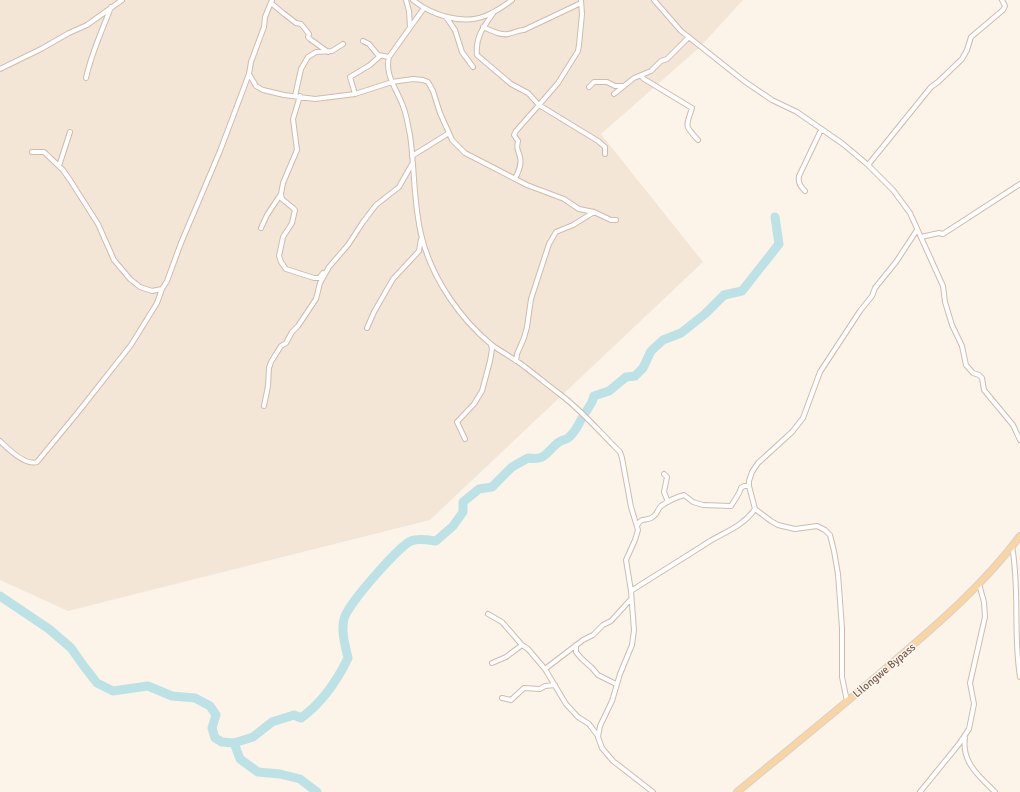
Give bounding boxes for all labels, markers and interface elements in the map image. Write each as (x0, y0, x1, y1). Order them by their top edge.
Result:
street label: Lilongwe Bypass (850, 640, 918, 700)

